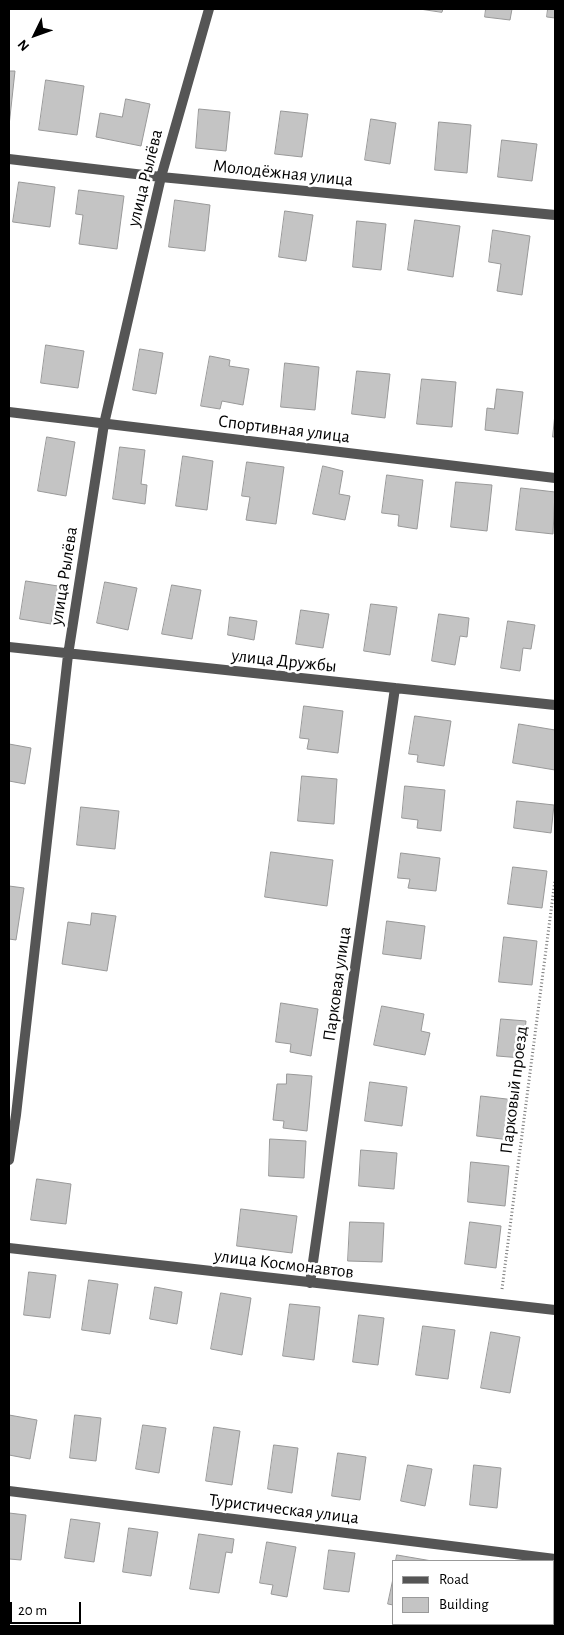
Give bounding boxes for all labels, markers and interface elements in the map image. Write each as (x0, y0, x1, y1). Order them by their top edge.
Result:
north arrow (10, 10, 60, 60)
text: N (15, 37, 32, 53)
street label: улица Рылёва (122, 127, 168, 229)
street label: Молодёжная улица (212, 155, 354, 191)
street label: Спортивная улица (217, 410, 351, 448)
street label: улица Рылёва (46, 525, 82, 627)
street label: улица Дружбы (230, 645, 338, 677)
street label: Парковая улица (318, 925, 356, 1043)
street label: Парковый проезд (495, 1025, 533, 1155)
street label: улица Космонавтов (213, 1245, 355, 1283)
street label: Туристическая улица (208, 1489, 360, 1529)
legend (392, 1560, 554, 1625)
text: Road (439, 1572, 469, 1587)
scale bar (12, 1592, 84, 1624)
text: Building (439, 1597, 489, 1612)
text: 20 m (18, 1603, 47, 1618)

